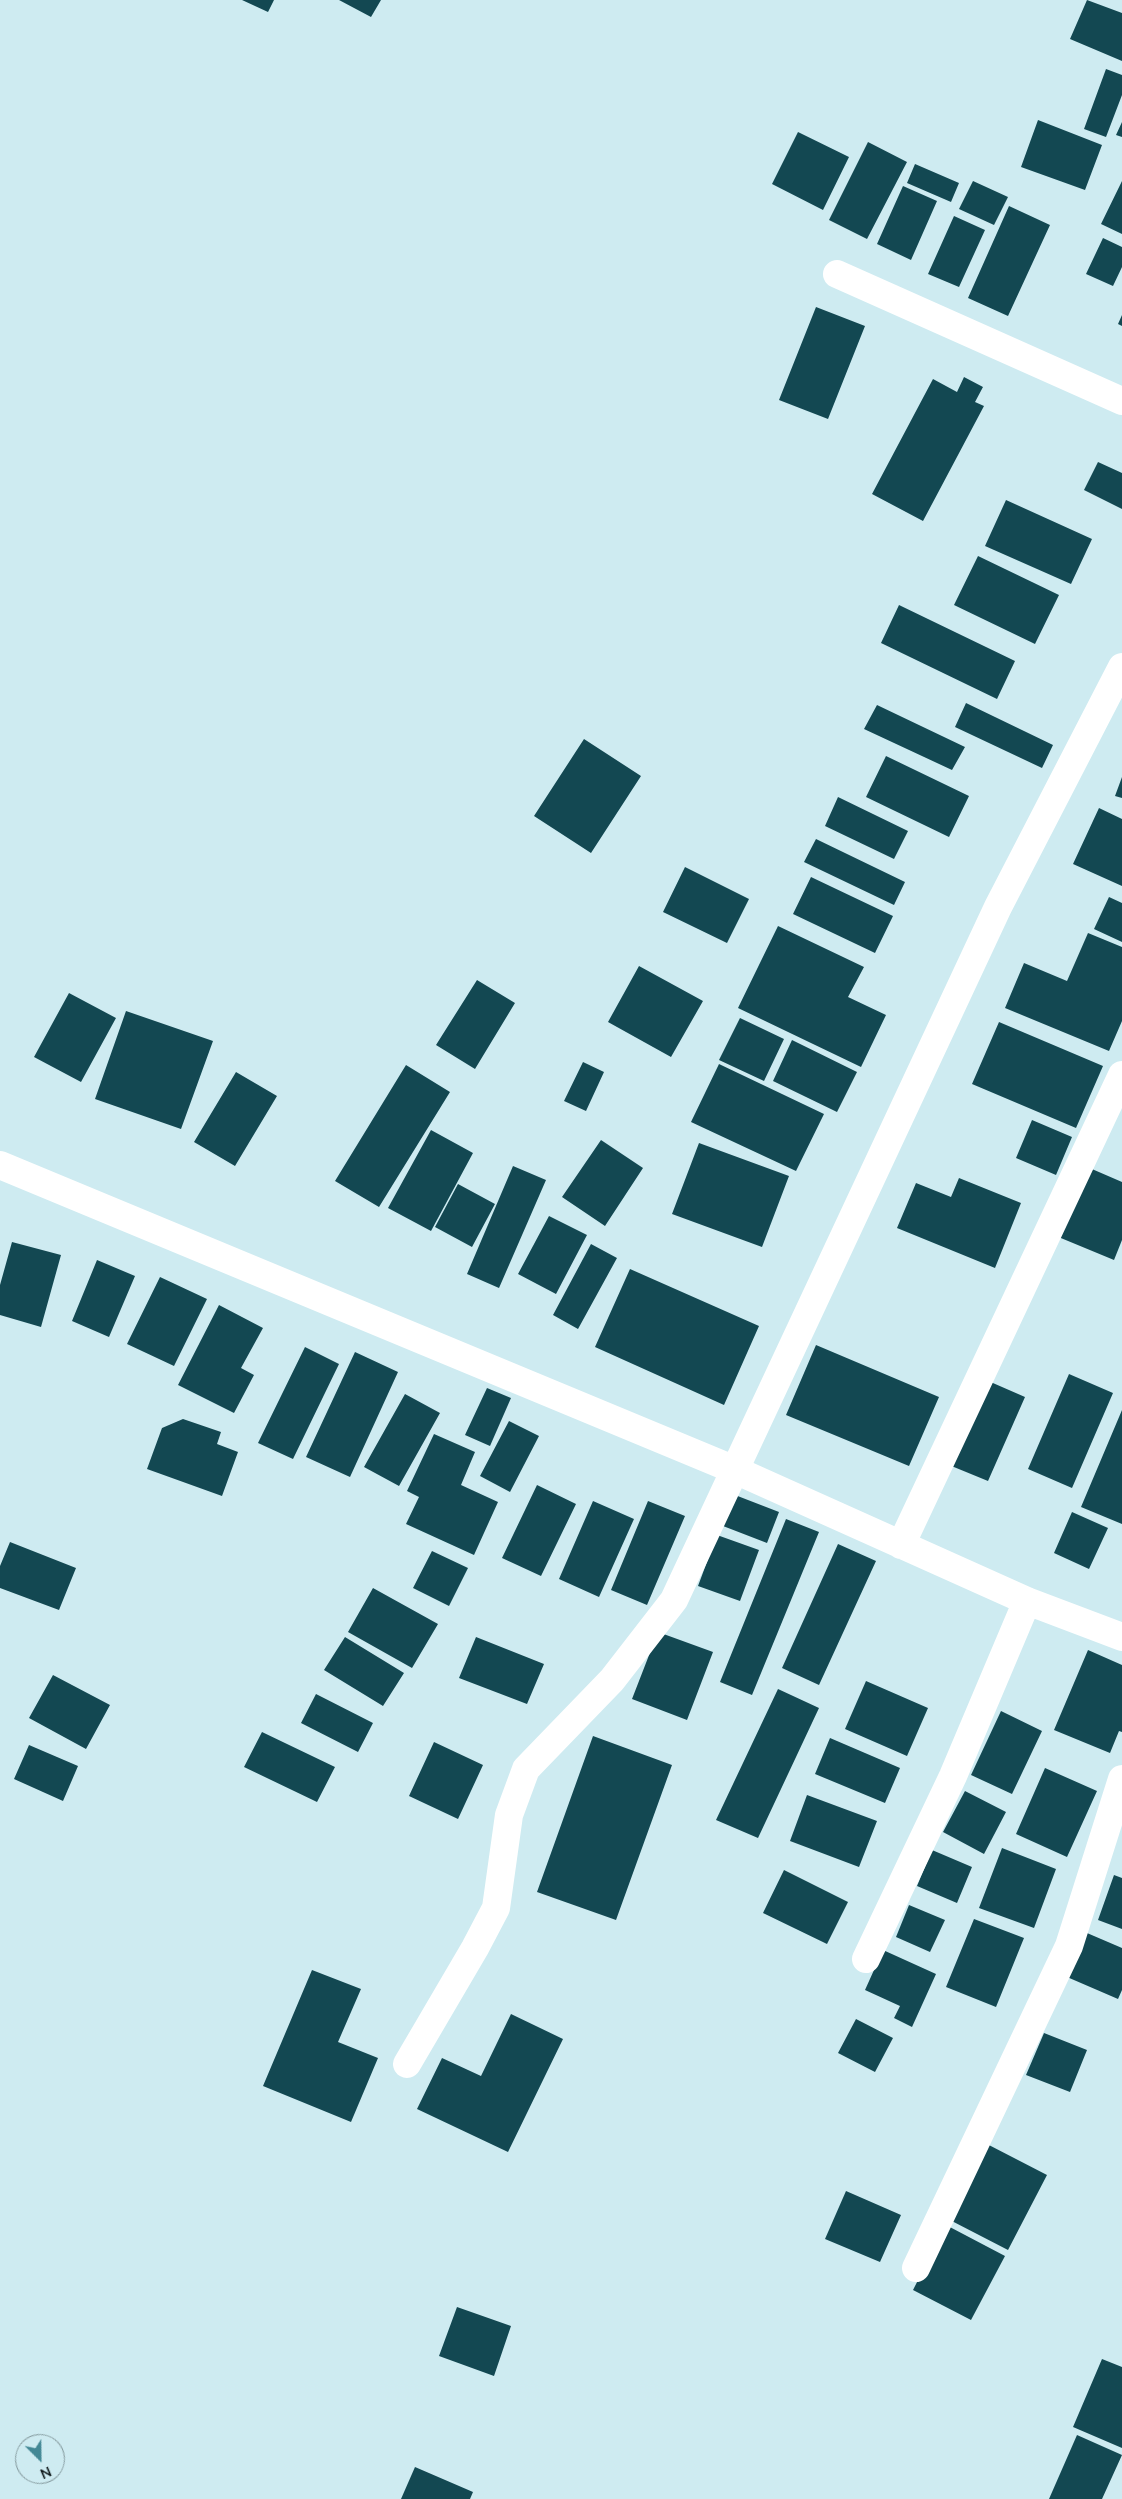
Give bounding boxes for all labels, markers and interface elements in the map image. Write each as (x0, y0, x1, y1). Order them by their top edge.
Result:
north arrow (15, 2434, 65, 2484)
text: N (37, 2462, 54, 2483)

